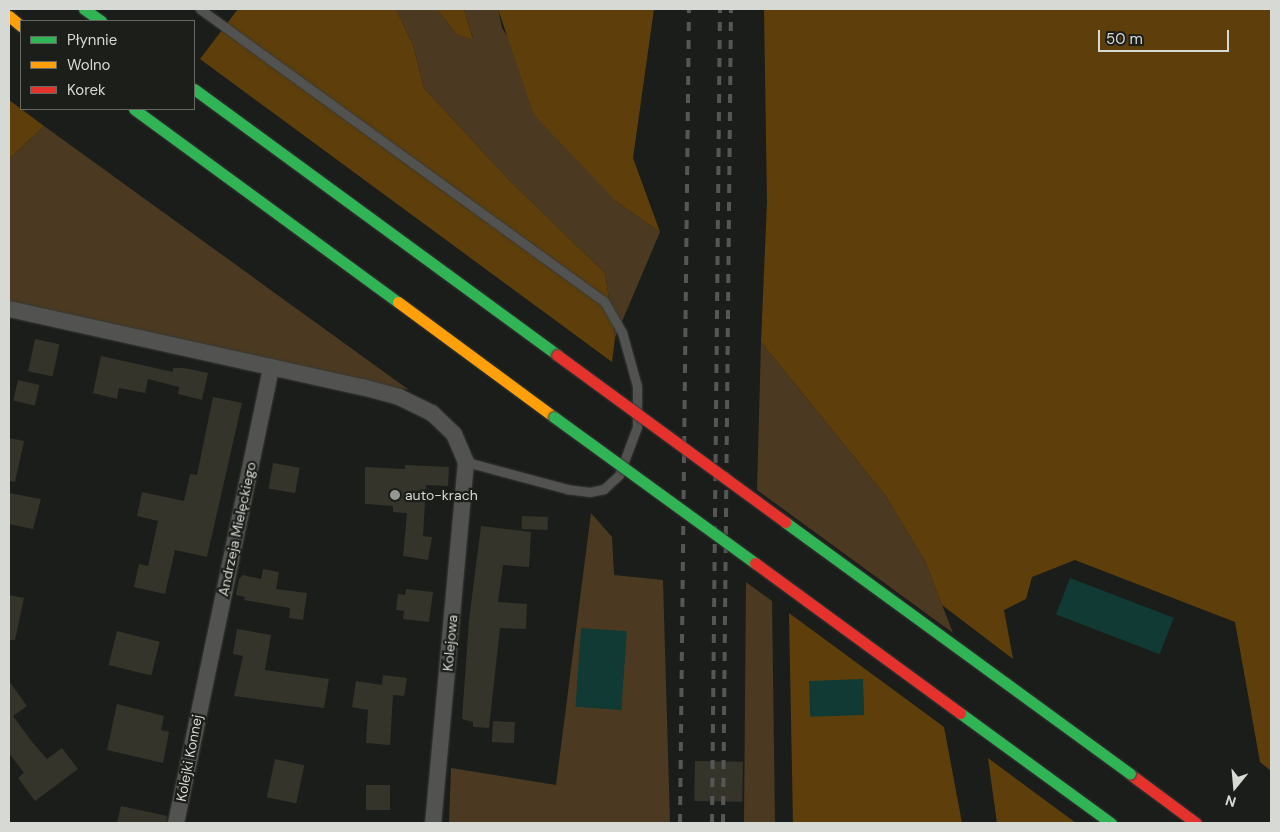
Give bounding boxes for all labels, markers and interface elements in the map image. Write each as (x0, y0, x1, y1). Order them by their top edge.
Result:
legend (20, 20, 195, 110)
scale bar (1100, 20, 1231, 52)
text: 50 m (1106, 29, 1143, 49)
text: Płynnie (67, 30, 117, 50)
text: Wolno (67, 55, 111, 75)
text: Korek (67, 80, 106, 100)
street label: Andrzeja Mielęckiego (215, 460, 259, 598)
place label: auto-krach (405, 487, 478, 503)
marker: auto-krach (389, 489, 401, 501)
street label: Kolejowa (439, 614, 461, 672)
street label: Kolejki Konnej (172, 713, 206, 803)
north arrow (1210, 762, 1260, 812)
text: N (1223, 791, 1238, 811)

